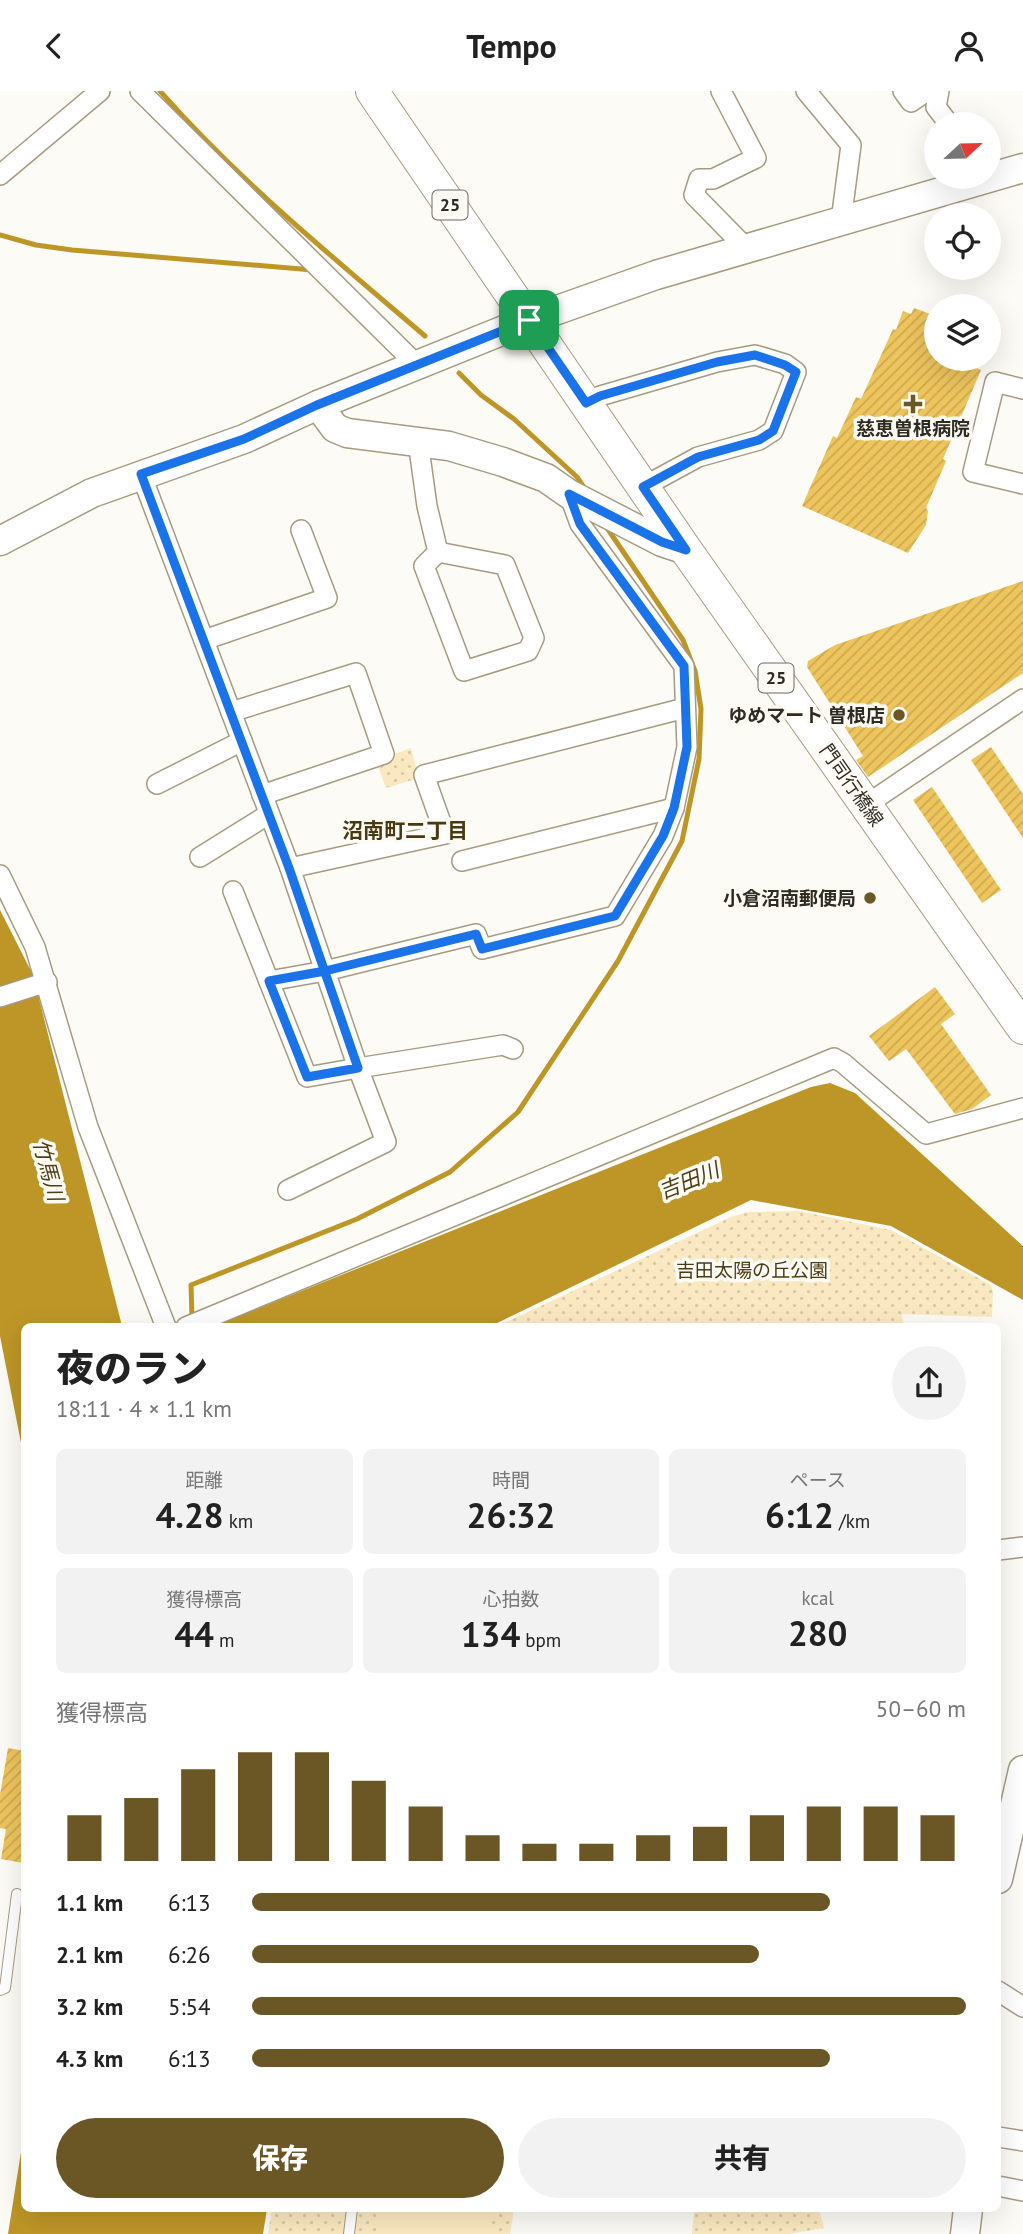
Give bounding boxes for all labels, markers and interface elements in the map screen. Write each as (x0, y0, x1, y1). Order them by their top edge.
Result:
text: Tempo (466, 25, 557, 67)
icon: back (35, 27, 73, 65)
icon: person (950, 27, 988, 65)
north arrow (924, 112, 1001, 189)
map controls (924, 112, 1001, 371)
road number: 25 (433, 191, 468, 219)
button: locate (924, 203, 1001, 280)
pin (499, 290, 559, 350)
button: layers (924, 294, 1001, 371)
icon: arrive (510, 301, 548, 339)
marker: 慈恵曽根病院 (903, 394, 923, 414)
place label: 慈恵曽根病院 (856, 416, 970, 440)
road number: 25 (758, 663, 794, 693)
place label: ゆめマート 曽根店 (728, 703, 885, 727)
marker: ゆめマート 曽根店 (891, 707, 907, 723)
street label: 門司行橋線 (815, 739, 889, 831)
district label: 沼南町二丁目 (342, 817, 468, 844)
place label: 小倉沼南郵便局 (723, 886, 856, 910)
marker: 小倉沼南郵便局 (862, 890, 878, 906)
water label: 竹馬川 (27, 1136, 70, 1206)
water label: 吉田川 (655, 1155, 725, 1205)
park label: 吉田太陽の丘公園 (676, 1258, 828, 1282)
text: 夜のラン (56, 1343, 208, 1392)
button: share (892, 1346, 966, 1420)
text: 18:11 · 4 × 1.1 km (56, 1394, 232, 1423)
text: 距離 (185, 1468, 223, 1492)
text: 時間 (492, 1468, 530, 1492)
text: ペース (790, 1468, 846, 1492)
text: 4.28 (155, 1492, 224, 1538)
text: 26:32 (467, 1492, 555, 1538)
text: 6:12 (765, 1492, 834, 1538)
text: km (224, 1509, 253, 1533)
text: /km (834, 1509, 870, 1533)
text: kcal (801, 1586, 834, 1610)
text: 獲得標高 (166, 1587, 242, 1611)
text: 心拍数 (482, 1587, 540, 1611)
text: 280 (788, 1610, 847, 1656)
text: 44 (174, 1611, 214, 1657)
text: 134 (461, 1611, 520, 1657)
text: m (214, 1628, 234, 1652)
text: bpm (520, 1628, 561, 1652)
text: 50–60 m (876, 1694, 966, 1723)
text: 獲得標高 (56, 1698, 148, 1727)
text: 1.1 km (56, 1888, 123, 1917)
text: 6:13 (168, 1888, 211, 1917)
text: 2.1 km (56, 1940, 123, 1969)
text: 6:26 (168, 1940, 211, 1969)
text: 3.2 km (56, 1992, 123, 2021)
text: 5:54 (168, 1992, 211, 2021)
text: 4.3 km (56, 2044, 123, 2073)
text: 6:13 (168, 2044, 211, 2073)
button: 保存 (56, 2118, 504, 2198)
button: 共有 (518, 2118, 966, 2198)

